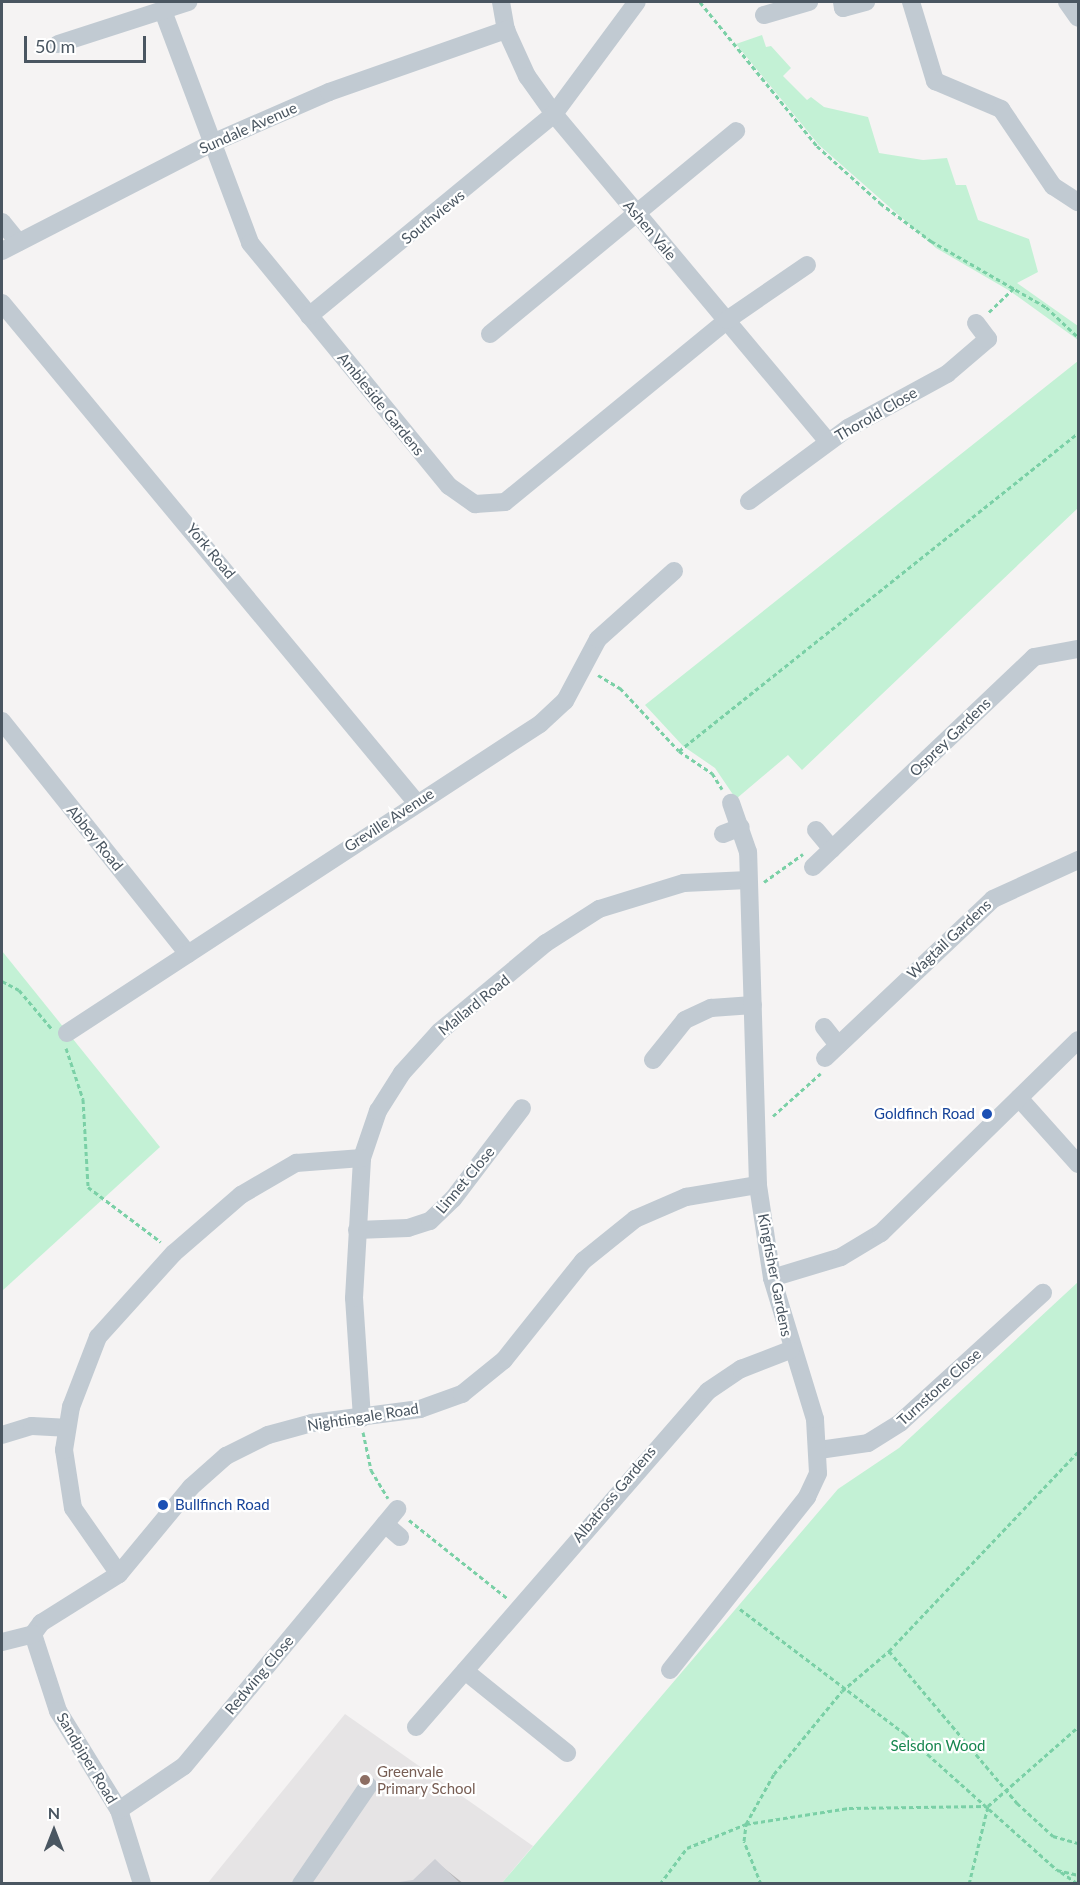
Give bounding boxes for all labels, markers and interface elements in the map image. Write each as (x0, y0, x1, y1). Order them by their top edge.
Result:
scale bar (27, 24, 148, 62)
text: 50 m (35, 35, 75, 57)
street label: Sundale Avenue (196, 98, 300, 158)
street label: Southviews (398, 186, 468, 248)
street label: Ashen Vale (620, 196, 680, 264)
street label: Ambleside Gardens (334, 349, 428, 459)
street label: Thorold Close (832, 383, 920, 445)
street label: York Road (183, 520, 239, 582)
street label: Osprey Gardens (906, 694, 994, 780)
street label: Greville Avenue (341, 784, 437, 856)
street label: Abbey Road (63, 801, 127, 875)
street label: Wagtail Gardens (903, 895, 995, 983)
street label: Mallard Road (435, 971, 513, 1039)
place label: Goldfinch Road (874, 1105, 975, 1123)
marker: Goldfinch Road (980, 1107, 994, 1121)
street label: Linnet Close (432, 1143, 498, 1217)
street label: Kingfisher Gardens (754, 1212, 796, 1338)
street label: Turnstone Close (893, 1345, 985, 1429)
street label: Nightingale Road (306, 1399, 420, 1435)
street label: Albatross Gardens (569, 1442, 659, 1546)
place label: Bullfinch Road (175, 1496, 270, 1514)
marker: Bullfinch Road (156, 1498, 170, 1512)
street label: Redwing Close (221, 1632, 297, 1718)
street label: Sandpiper Road (53, 1709, 121, 1807)
park label: Selsdon Wood (890, 1737, 986, 1755)
place label: Greenvale Primary School (377, 1762, 476, 1797)
marker: Greenvale Primary School (358, 1773, 372, 1787)
north arrow (24, 1801, 84, 1861)
text: N (48, 1803, 60, 1822)

